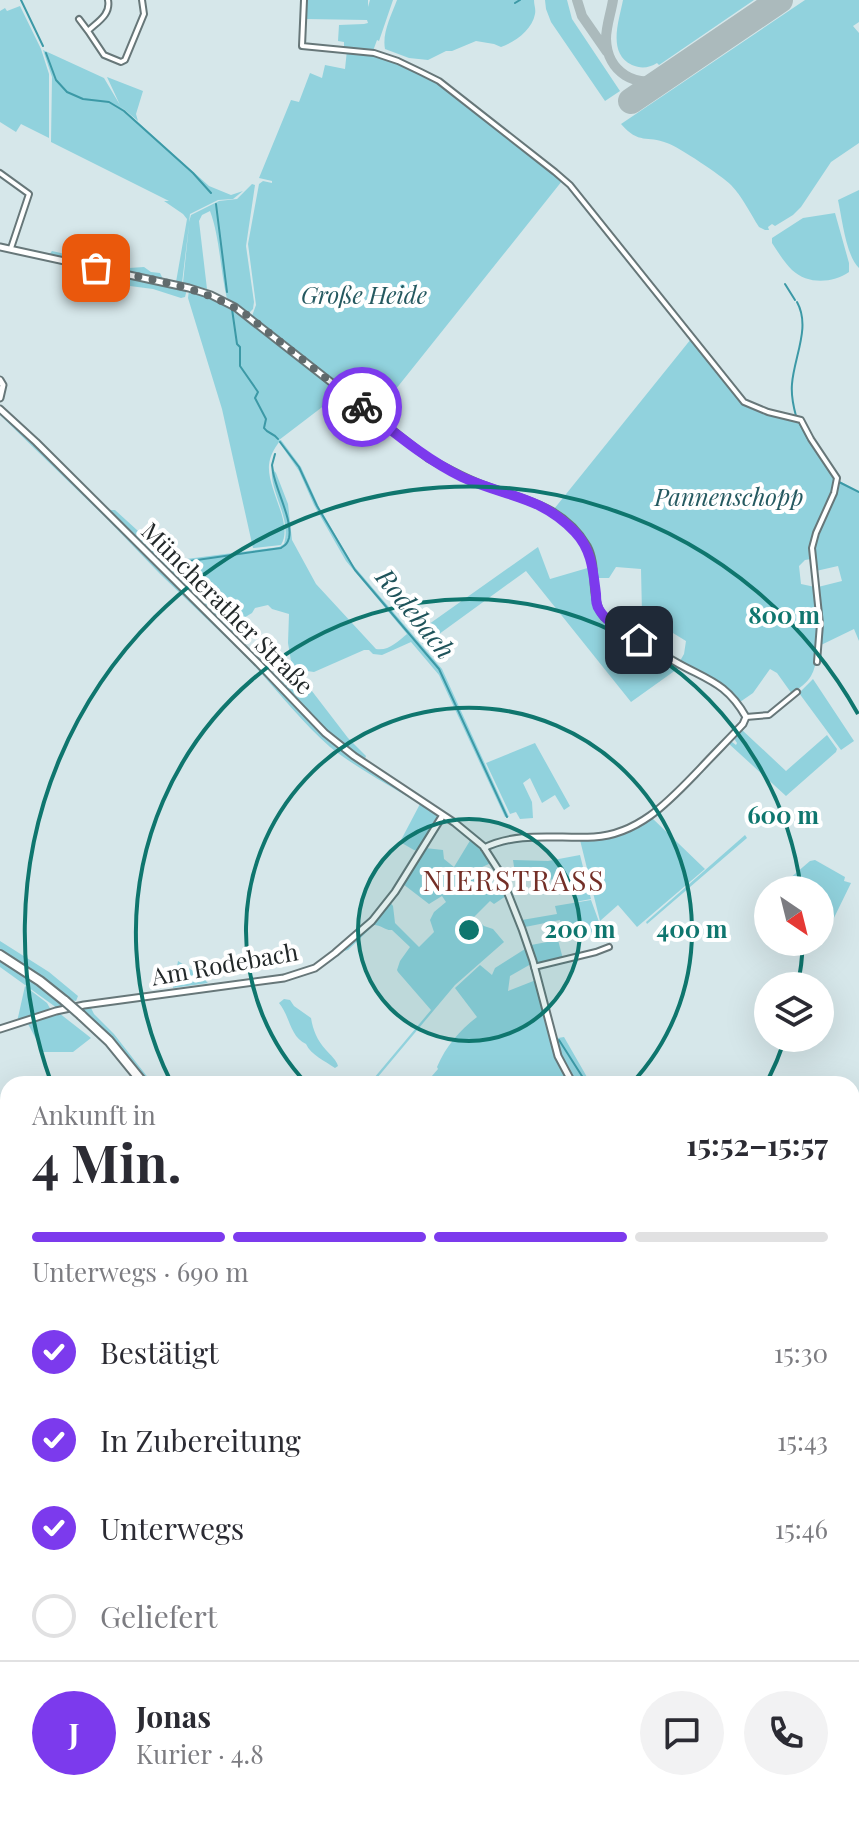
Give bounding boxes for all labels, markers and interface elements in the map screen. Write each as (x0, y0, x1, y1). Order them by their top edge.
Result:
pin (62, 234, 130, 302)
icon: bag (74, 246, 118, 290)
park label: Große Heide (301, 278, 427, 310)
courier (322, 367, 402, 447)
icon: bike (340, 385, 384, 429)
park label: Pannenschopp (653, 480, 804, 512)
street label: Müncherather Straße (136, 515, 321, 700)
water label: Rodebach (368, 560, 463, 666)
text: 800 m (748, 598, 820, 630)
pin (605, 606, 673, 674)
icon: home (617, 618, 661, 662)
text: 600 m (747, 798, 819, 830)
district label: NIERSTRASS (423, 861, 606, 898)
north arrow (754, 876, 834, 956)
map controls (754, 876, 834, 1052)
text: 200 m (545, 912, 616, 944)
text: 400 m (657, 912, 728, 944)
centre of rings (455, 916, 483, 944)
street label: Am Rodebach (148, 934, 301, 992)
button: layers (754, 972, 834, 1052)
text: Ankunft in (32, 1097, 156, 1132)
text: 15:52–15:57 (686, 1124, 828, 1164)
text: 4 Min. (32, 1127, 182, 1196)
text: Unterwegs · 690 m (32, 1254, 249, 1289)
icon: check (32, 1330, 76, 1374)
text: Bestätigt (100, 1332, 219, 1372)
text: 15:30 (774, 1335, 828, 1370)
icon: check (32, 1418, 76, 1462)
text: In Zubereitung (100, 1420, 301, 1460)
text: 15:43 (777, 1423, 828, 1458)
icon: check (32, 1506, 76, 1550)
text: Unterwegs (100, 1508, 244, 1548)
text: 15:46 (775, 1511, 828, 1546)
text: Geliefert (100, 1596, 217, 1636)
button: chat (640, 1691, 724, 1775)
button: phone (744, 1691, 828, 1775)
text: Jonas (136, 1696, 211, 1736)
text: J (69, 1713, 79, 1753)
text: Kurier · 4.8 (136, 1736, 264, 1771)

